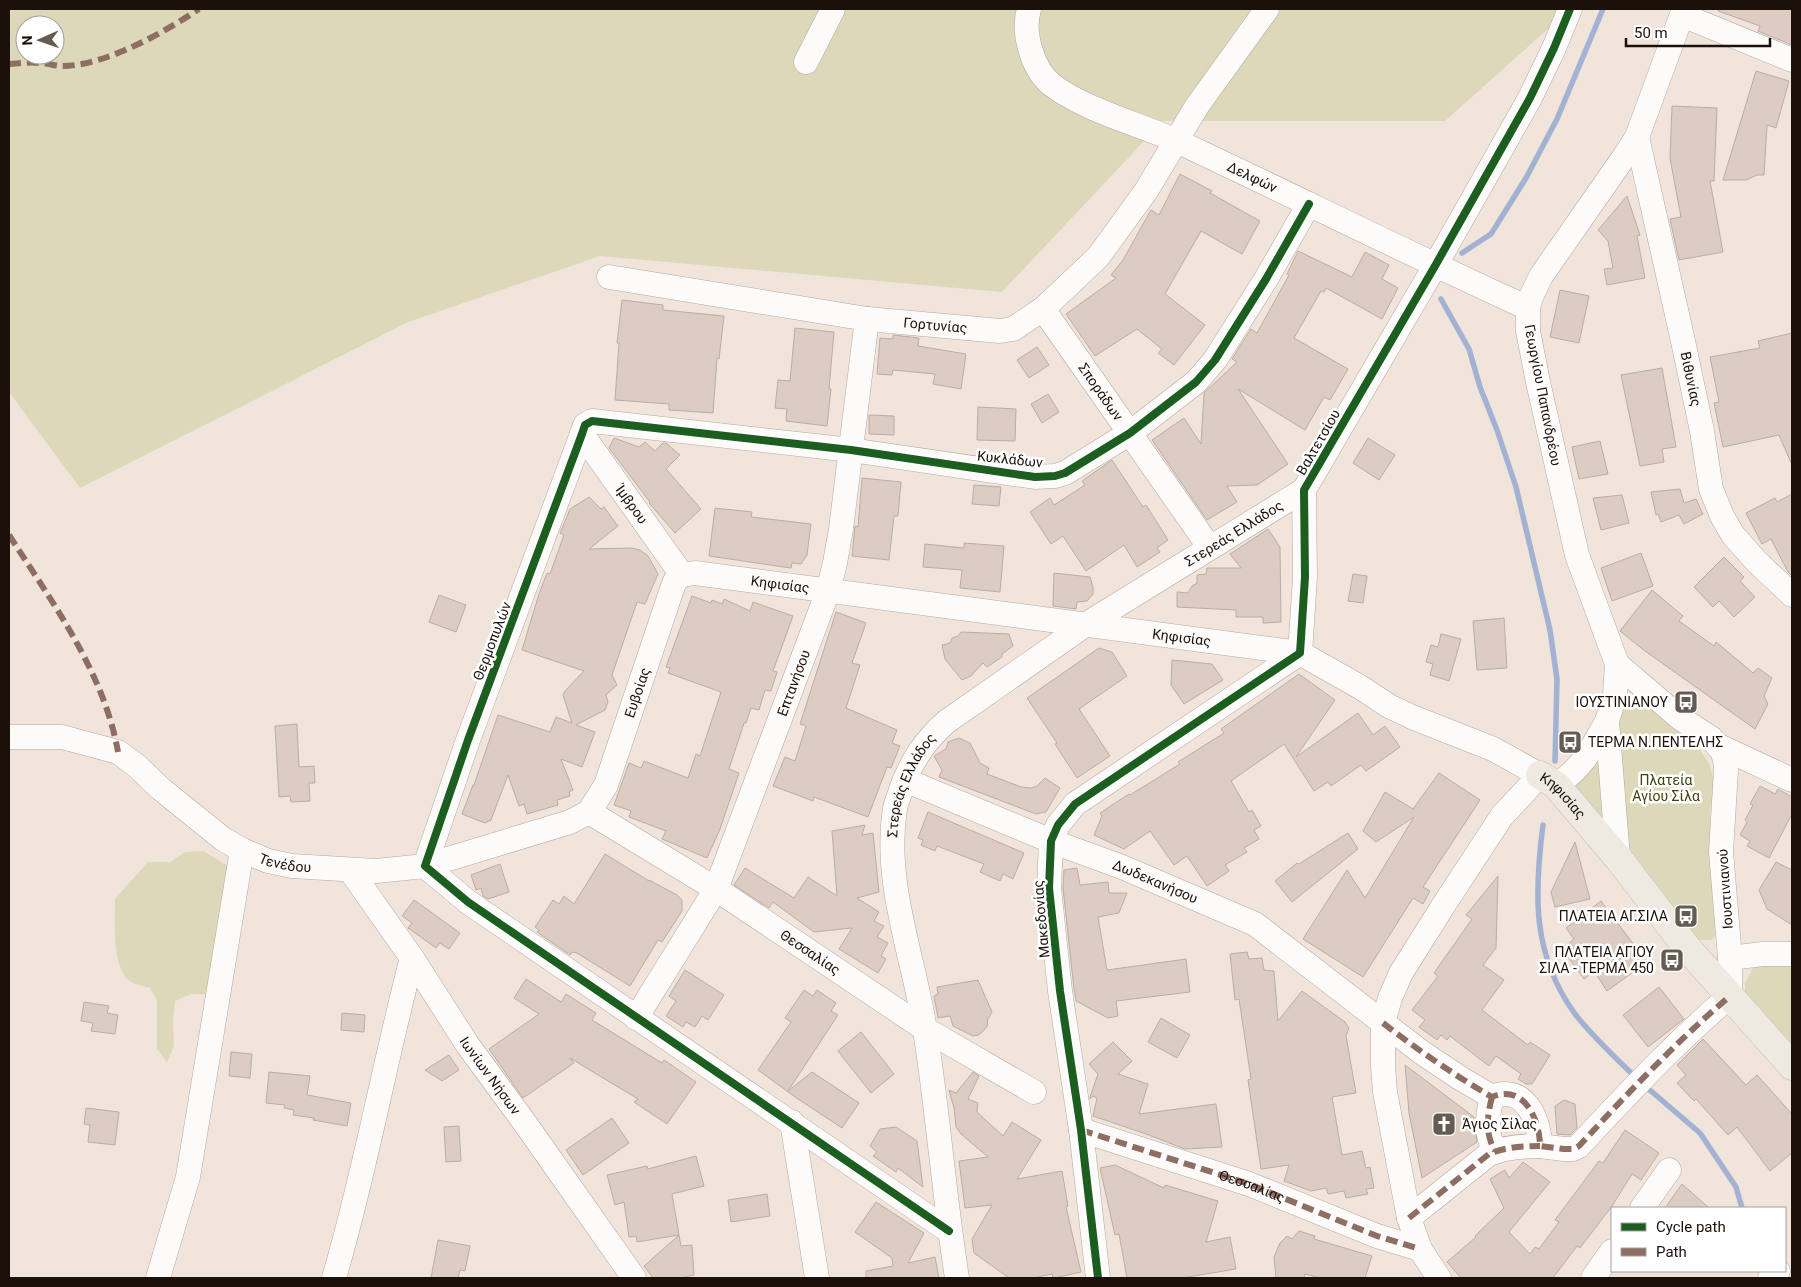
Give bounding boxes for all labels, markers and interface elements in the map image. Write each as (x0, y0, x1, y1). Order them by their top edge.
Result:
north arrow (15, 15, 65, 65)
scale bar (1626, 15, 1770, 47)
text: 50 m (1634, 24, 1668, 42)
text: N (19, 35, 35, 46)
street label: Δελφών (1225, 158, 1280, 196)
street label: Γορτυνίας (903, 314, 968, 336)
street label: Γεωργίου Παπανδρέου (1521, 323, 1565, 467)
street label: Βιθυνίας (1677, 350, 1705, 408)
street label: Σποράδων (1075, 360, 1127, 424)
street label: Βαλτετσίου (1293, 406, 1343, 478)
street label: Κυκλάδων (976, 448, 1044, 470)
street label: Ίμβρου (612, 481, 651, 527)
street label: Στερεάς Ελλάδος (1182, 497, 1286, 570)
street label: Κηφισίας (750, 572, 810, 596)
street label: Θερμοπυλών (470, 599, 514, 683)
street label: Κηφισίας (1151, 626, 1212, 649)
street label: Επτανήσου (774, 647, 813, 718)
street label: Ευβοίας (621, 665, 653, 720)
bus stop icon: ΙΟΥΣΤΙΝΙΑΝΟΥ (1673, 689, 1699, 715)
place label: ΙΟΥΣΤΙΝΙΑΝΟΥ (1576, 694, 1669, 710)
bus stop icon: ΤΕΡΜΑ Ν.ΠΕΝΤΕΛΗΣ (1557, 729, 1583, 755)
street label: Στερεάς Ελλάδος (884, 730, 939, 838)
place label: ΤΕΡΜΑ Ν.ΠΕΝΤΕΛΗΣ (1588, 734, 1723, 750)
street label: Κηφισίας (1537, 769, 1589, 822)
park label: Πλατεία Αγίου Σίλα (1632, 772, 1700, 804)
street label: Ιουστινιανού (1714, 848, 1736, 930)
street label: Τενέδου (256, 850, 312, 875)
street label: Δωδεκανήσου (1111, 856, 1200, 907)
street label: Μακεδονίας (1030, 879, 1052, 959)
bus stop icon: ΠΛΑΤΕΙΑ ΑΓ.ΣΙΛΑ (1673, 903, 1699, 929)
place label: ΠΛΑΤΕΙΑ ΑΓ.ΣΙΛΑ (1559, 908, 1668, 924)
street label: Θεσσαλίας (777, 926, 843, 978)
place label: ΠΛΑΤΕΙΑ ΑΓΙΟΥ ΣΙΛΑ - ΤΕΡΜΑ 450 (1539, 944, 1655, 976)
bus stop icon: ΠΛΑΤΕΙΑ ΑΓΙΟΥ ΣΙΛΑ - ΤΕΡΜΑ 450 (1659, 947, 1685, 973)
street label: Ιωνίων Νήσων (457, 1034, 524, 1118)
church icon: Άγιος Σίλας (1431, 1111, 1457, 1137)
place label: Άγιος Σίλας (1462, 1116, 1537, 1132)
street label: Θεσσαλίας (1217, 1167, 1287, 1206)
legend (1611, 1207, 1786, 1272)
text: Cycle path (1656, 1218, 1726, 1236)
text: Path (1656, 1243, 1687, 1261)

